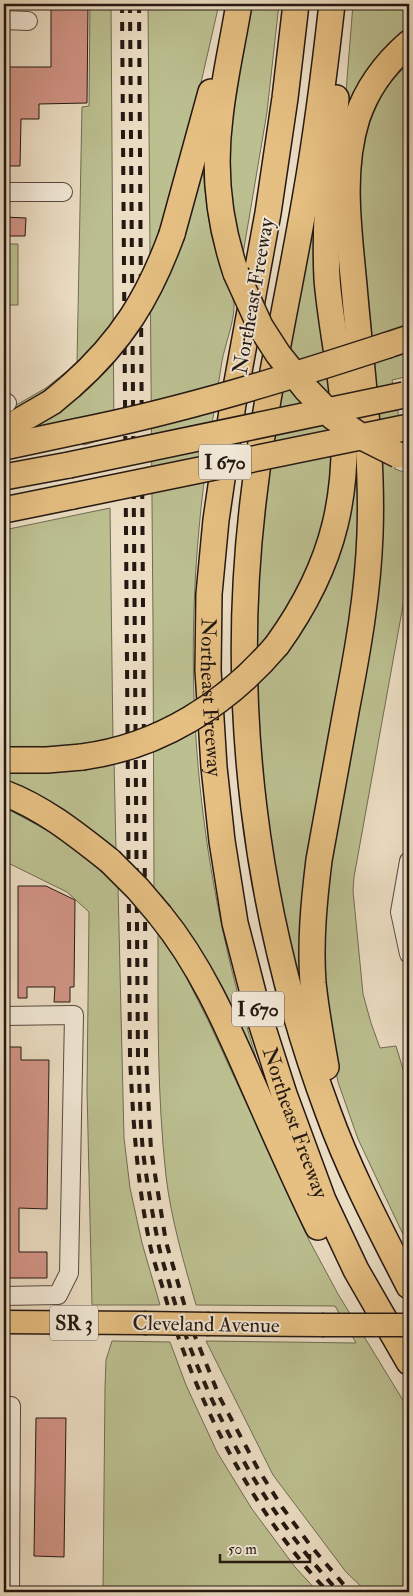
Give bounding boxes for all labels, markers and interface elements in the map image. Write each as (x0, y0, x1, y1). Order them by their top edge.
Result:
street label: Northeast Freeway (226, 215, 281, 376)
road number: I 670 (199, 444, 251, 480)
street label: Northeast Freeway (194, 618, 228, 779)
road number: I 670 (232, 992, 284, 1026)
street label: Northeast Freeway (256, 1044, 334, 1203)
road number: SR 3 (50, 1306, 98, 1340)
street label: Cleveland Avenue (132, 1310, 280, 1339)
scale bar (220, 1531, 310, 1563)
text: 50 m (228, 1540, 257, 1559)

